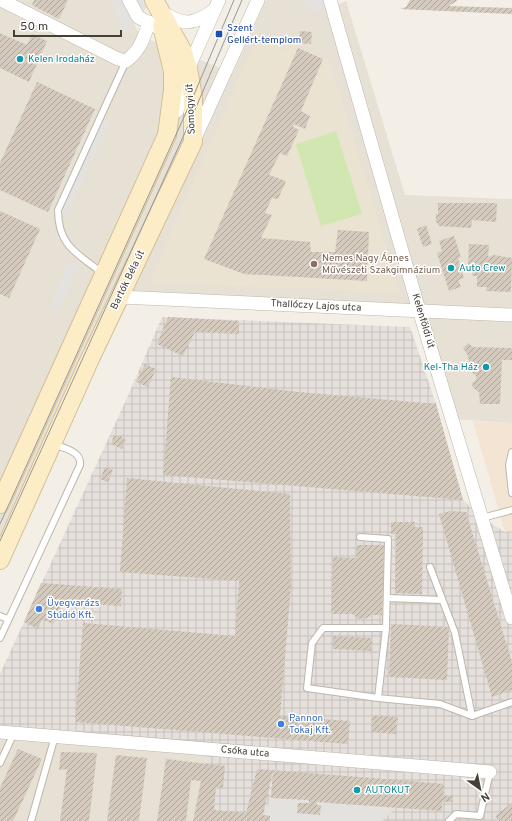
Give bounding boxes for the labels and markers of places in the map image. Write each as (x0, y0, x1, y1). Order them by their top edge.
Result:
place label: Szent Gellért-templom (227, 22, 301, 47)
marker: Szent Gellért-templom (214, 29, 224, 39)
place label: Kelen Irodaház (28, 53, 95, 66)
marker: Kelen Irodaház (15, 54, 25, 64)
place label: Nemes Nagy Ágnes Művészeti Szakgimnázium (322, 252, 440, 277)
marker: Nemes Nagy Ágnes Művészeti Szakgimnázium (309, 259, 319, 269)
place label: Auto Crew (459, 262, 506, 275)
marker: Auto Crew (446, 263, 456, 273)
place label: Kel-Tha Ház (424, 361, 478, 374)
marker: Kel-Tha Ház (481, 362, 491, 372)
place label: Üvegvarázs Stúdió Kft. (47, 597, 100, 622)
marker: Üvegvarázs Stúdió Kft. (34, 604, 44, 614)
place label: Pannon Tokaj Kft. (289, 712, 331, 737)
marker: Pannon Tokaj Kft. (276, 719, 286, 729)
place label: AUTOKUT (365, 784, 410, 797)
marker: AUTOKUT (352, 785, 362, 795)

